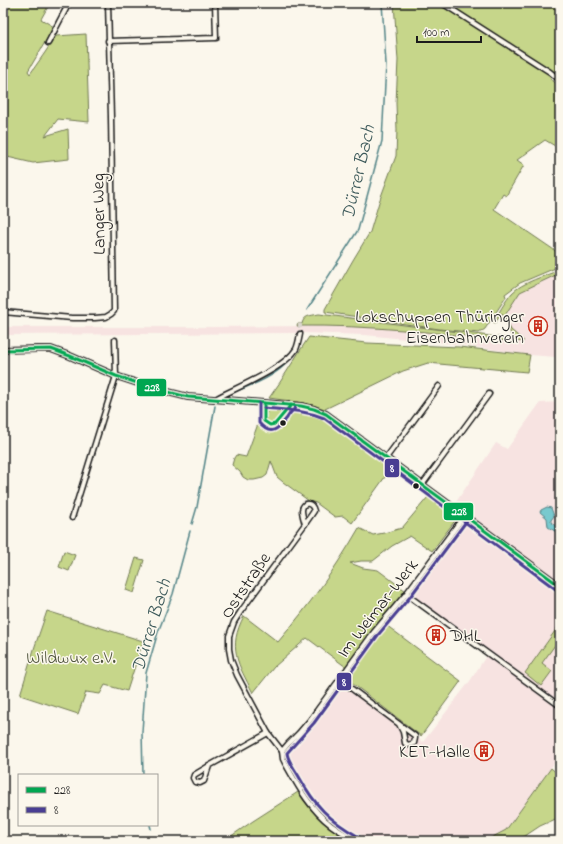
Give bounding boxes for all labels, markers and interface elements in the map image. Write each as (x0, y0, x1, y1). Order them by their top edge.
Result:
scale bar (417, 18, 481, 44)
text: 100 m (423, 24, 450, 42)
water label: Dürrer Bach (335, 122, 384, 222)
street label: Langer Weg (86, 173, 115, 255)
place label: Lokschuppen Thüringer Eisenbahnverein (355, 305, 524, 352)
building icon: Lokschuppen Thüringer Eisenbahnverein (527, 315, 549, 337)
line badge: 228 (136, 378, 167, 397)
text: 228 (143, 380, 160, 396)
unlabelled marker (278, 418, 288, 428)
line badge: 8 (384, 458, 400, 478)
text: 8 (389, 461, 395, 477)
unlabelled marker (411, 481, 421, 491)
line badge: 228 (443, 502, 474, 521)
text: 228 (450, 504, 467, 520)
street label: Oststraße (215, 547, 279, 624)
street label: Im Weimar-Werk (332, 554, 426, 664)
water label: Dürrer Bach (125, 575, 180, 676)
building icon: DHL (425, 624, 447, 646)
place label: DHL (449, 624, 481, 650)
park label: Wildwux e.V. (26, 646, 116, 672)
line badge: 8 (336, 672, 352, 691)
text: 8 (341, 675, 347, 691)
place label: KET-Halle (399, 740, 471, 766)
building icon: KET-Halle (473, 740, 495, 762)
legend (18, 774, 158, 826)
text: 228 (54, 782, 71, 800)
text: 8 (54, 802, 59, 820)

